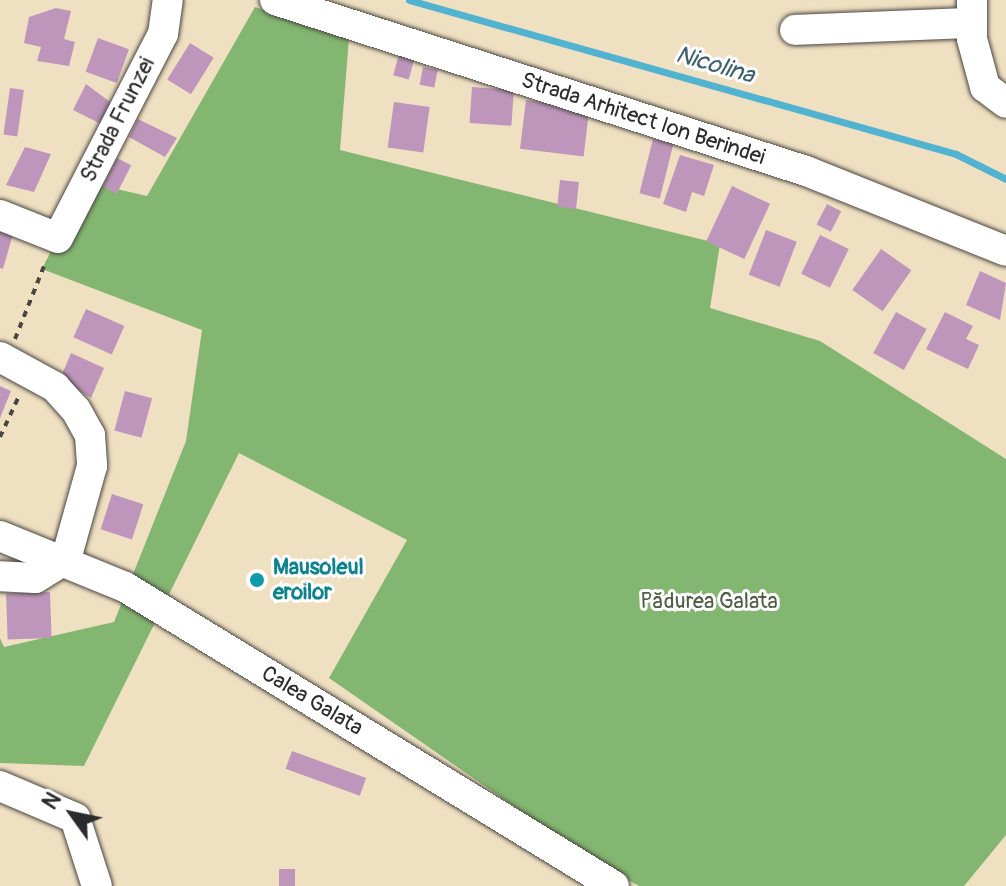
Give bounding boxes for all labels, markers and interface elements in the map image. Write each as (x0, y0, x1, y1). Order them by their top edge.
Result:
water label: Nicolina (673, 40, 757, 90)
street label: Strada Frunzei (75, 53, 161, 187)
street label: Strada Arhitect Ion Berindei (518, 67, 768, 171)
place label: Mausoleul eroilor (273, 554, 364, 606)
marker: Mausoleul eroilor (248, 571, 266, 589)
park label: Pădurea Galata (640, 589, 778, 615)
street label: Calea Galata (257, 660, 367, 742)
north arrow (32, 774, 112, 854)
text: N (36, 787, 68, 815)

